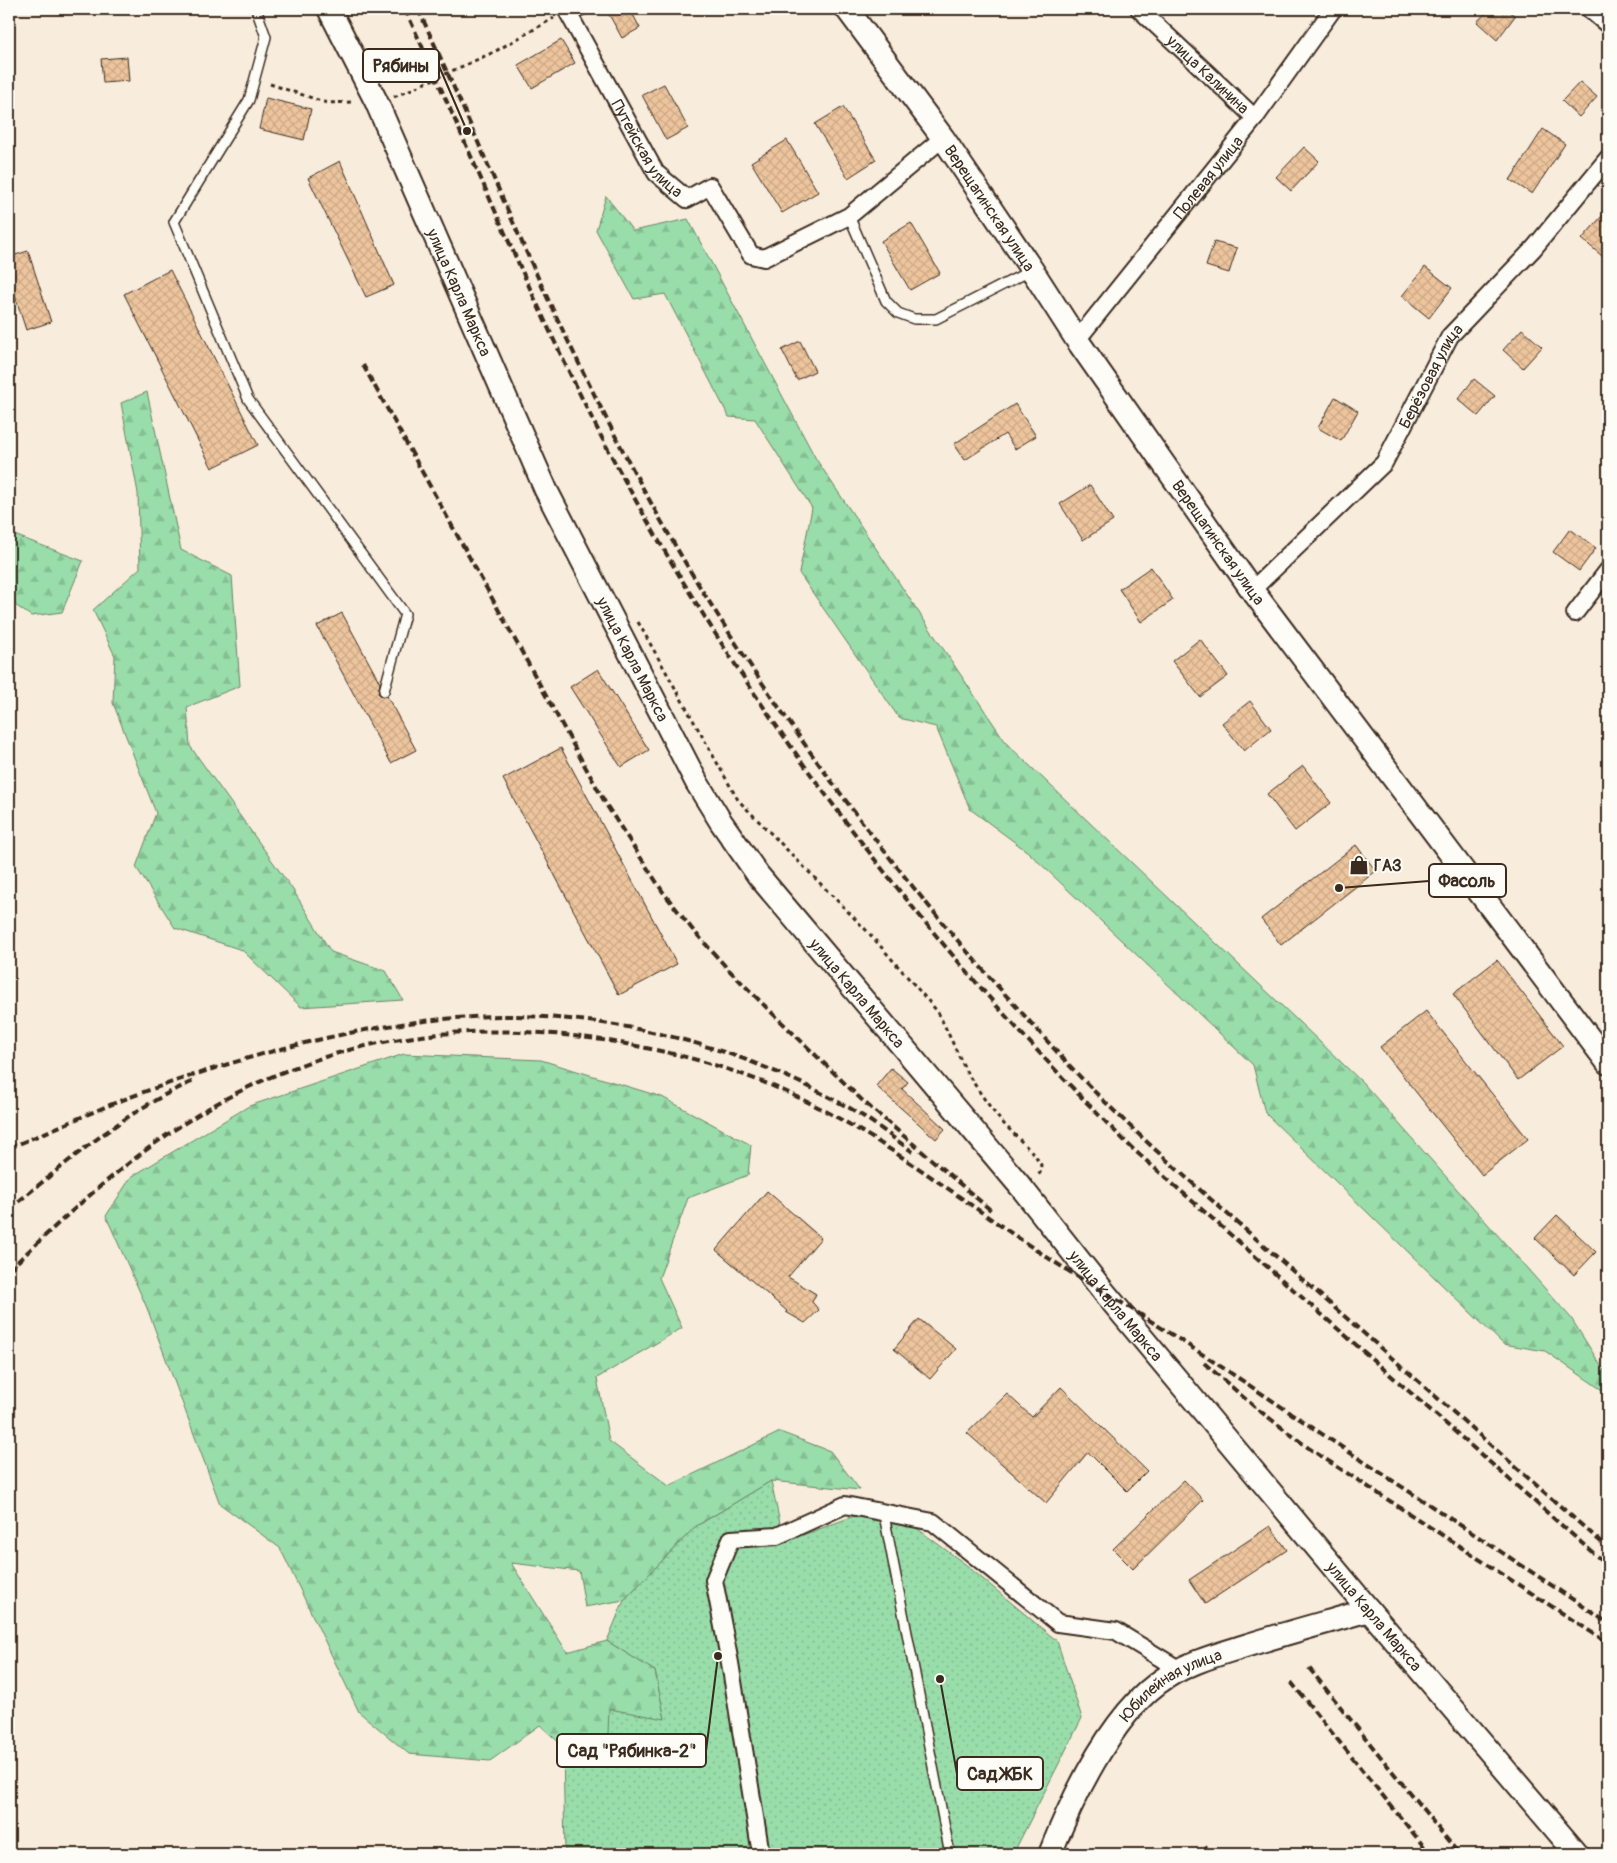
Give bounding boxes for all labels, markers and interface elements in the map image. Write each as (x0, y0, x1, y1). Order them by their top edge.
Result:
street label: улица Калинина (1161, 30, 1253, 118)
callout: Рябины (363, 49, 439, 82)
text: Рябины (373, 55, 429, 78)
street label: Путейская улица (607, 96, 687, 202)
street label: Полевая улица (1169, 132, 1248, 223)
street label: Верещагинская улица (940, 141, 1039, 275)
street label: улица Карла Маркса (422, 225, 495, 360)
street label: Берёзовая улица (1395, 320, 1468, 432)
street label: Верещагинская улица (1167, 476, 1269, 609)
street label: улица Карла Маркса (591, 593, 673, 725)
shop icon: ГАЗ (1348, 854, 1370, 876)
place label: ГАЗ (1374, 856, 1402, 876)
callout: Фасоль (1429, 864, 1506, 897)
text: Фасоль (1438, 870, 1496, 893)
street label: улица Карла Маркса (804, 934, 908, 1052)
street label: улица Карла Маркса (1063, 1246, 1167, 1366)
street label: улица Карла Маркса (1321, 1557, 1426, 1676)
street label: Юбилейная улица (1116, 1645, 1224, 1726)
callout: Сад "Рябинка-2" (557, 1734, 706, 1767)
text: Сад "Рябинка-2" (568, 1740, 696, 1763)
callout: Сад ЖБК (957, 1757, 1043, 1790)
text: Сад ЖБК (967, 1763, 1033, 1786)

